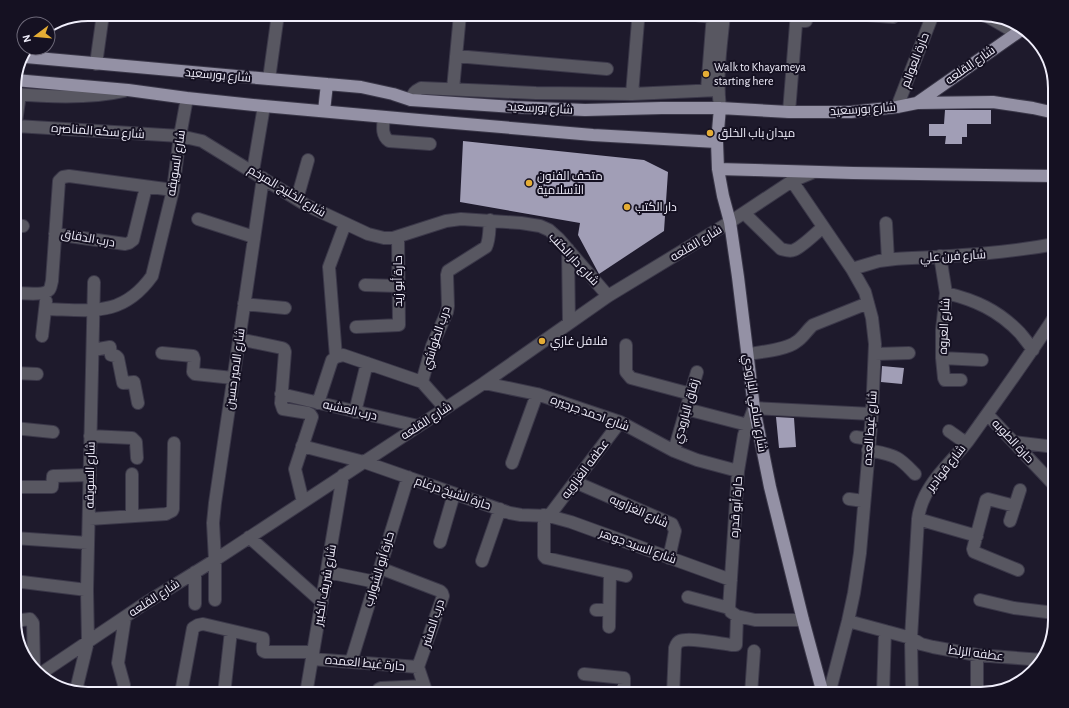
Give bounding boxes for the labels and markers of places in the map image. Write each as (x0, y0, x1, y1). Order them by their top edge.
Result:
place label: Walk to Khayameya starting here (714, 61, 806, 87)
marker: Walk to Khayameya starting here (701, 69, 711, 79)
place label: ميدان باب الخلق (718, 127, 795, 140)
marker: ميدان باب الخلق (705, 128, 715, 138)
place label: متحف الفنون الأسلامية (537, 170, 603, 197)
marker: متحف الفنون الأسلامية (524, 178, 534, 188)
place label: دار الكتب (635, 201, 677, 214)
marker: دار الكتب (622, 202, 632, 212)
place label: فلافل غازي (550, 335, 608, 351)
marker: فلافل غازي (537, 336, 547, 346)

